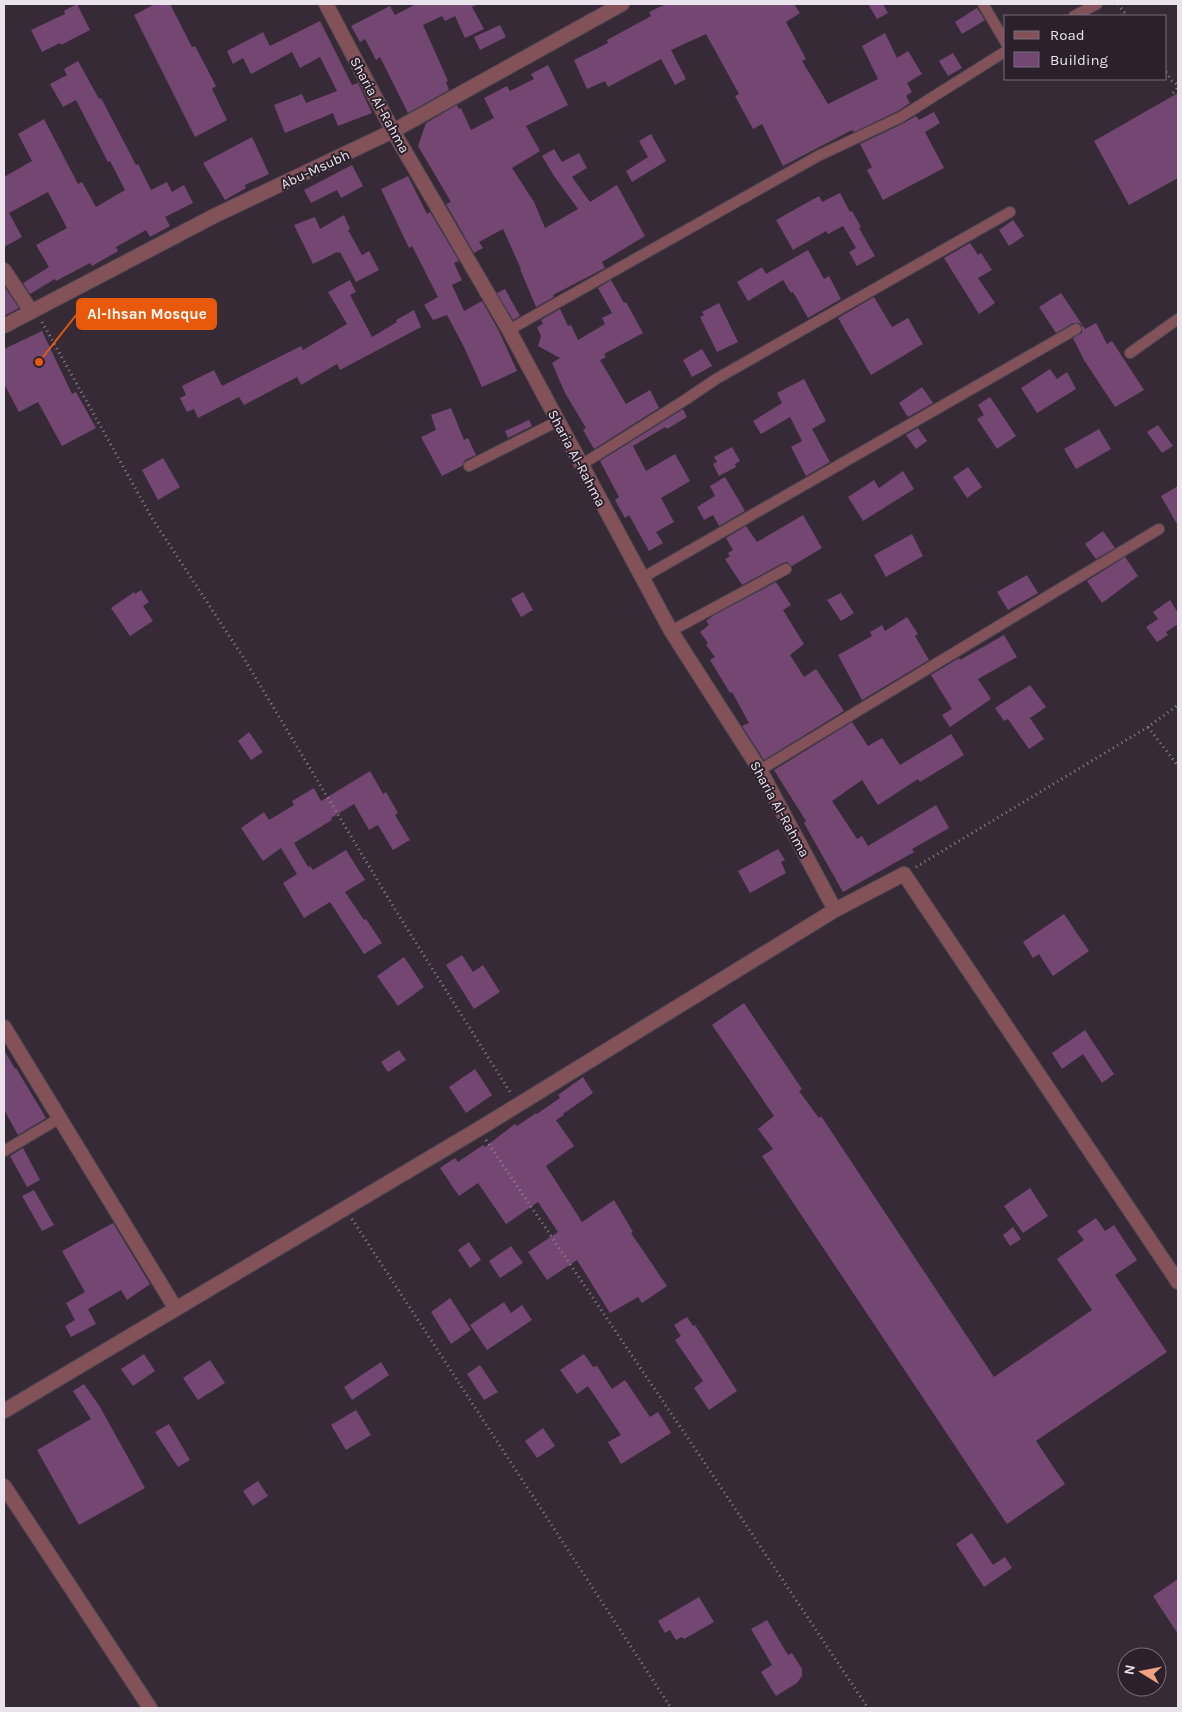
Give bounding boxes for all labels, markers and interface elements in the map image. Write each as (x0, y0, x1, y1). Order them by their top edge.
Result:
legend (1004, 15, 1167, 80)
text: Road (1050, 26, 1085, 44)
text: Building (1050, 51, 1108, 69)
street label: Sharia Al-Rahma (346, 54, 413, 156)
street label: Abu-Msubh (278, 146, 352, 193)
callout: Al-Ihsan Mosque (77, 299, 216, 329)
text: Al-Ihsan Mosque (87, 305, 207, 323)
street label: Sharia Al-Rahma (544, 407, 609, 510)
street label: Sharia Al-Rahma (746, 758, 813, 860)
north arrow (1117, 1647, 1167, 1697)
text: N (1120, 1663, 1139, 1676)

